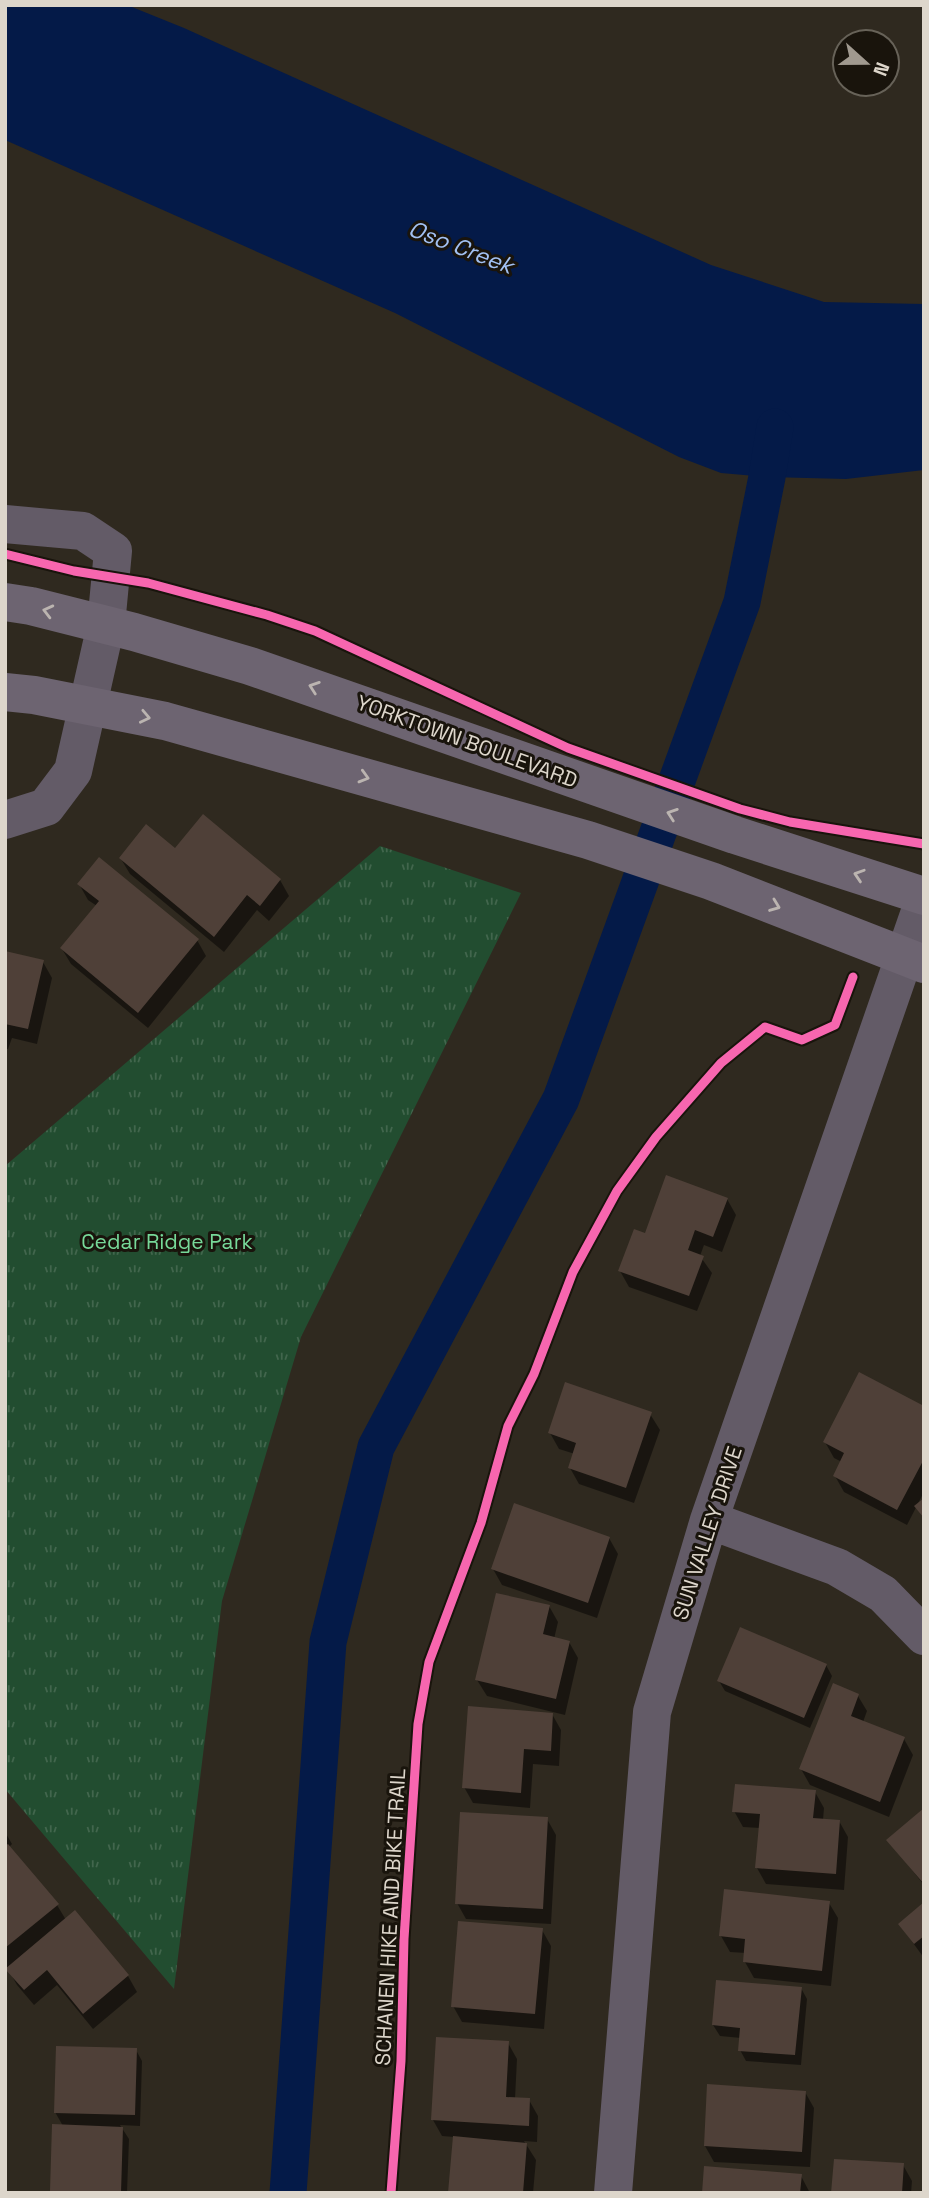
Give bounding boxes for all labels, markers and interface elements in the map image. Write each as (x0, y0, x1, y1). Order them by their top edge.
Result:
north arrow (831, 28, 901, 98)
text: N (867, 58, 895, 79)
water label: Oso Creek (404, 213, 520, 282)
one-way arrow (42, 605, 54, 619)
one-way arrow (308, 681, 320, 695)
street label: YORKTOWN BOULEVARD (353, 688, 581, 794)
one-way arrow (139, 708, 151, 723)
one-way arrow (358, 769, 370, 784)
one-way arrow (666, 808, 678, 822)
one-way arrow (853, 869, 865, 883)
one-way arrow (768, 898, 780, 912)
park label: Cedar Ridge Park (81, 1228, 253, 1255)
street label: SUN VALLEY DRIVE (666, 1443, 748, 1623)
street label: SCHANEN HIKE AND BIKE TRAIL (369, 1768, 411, 2066)

